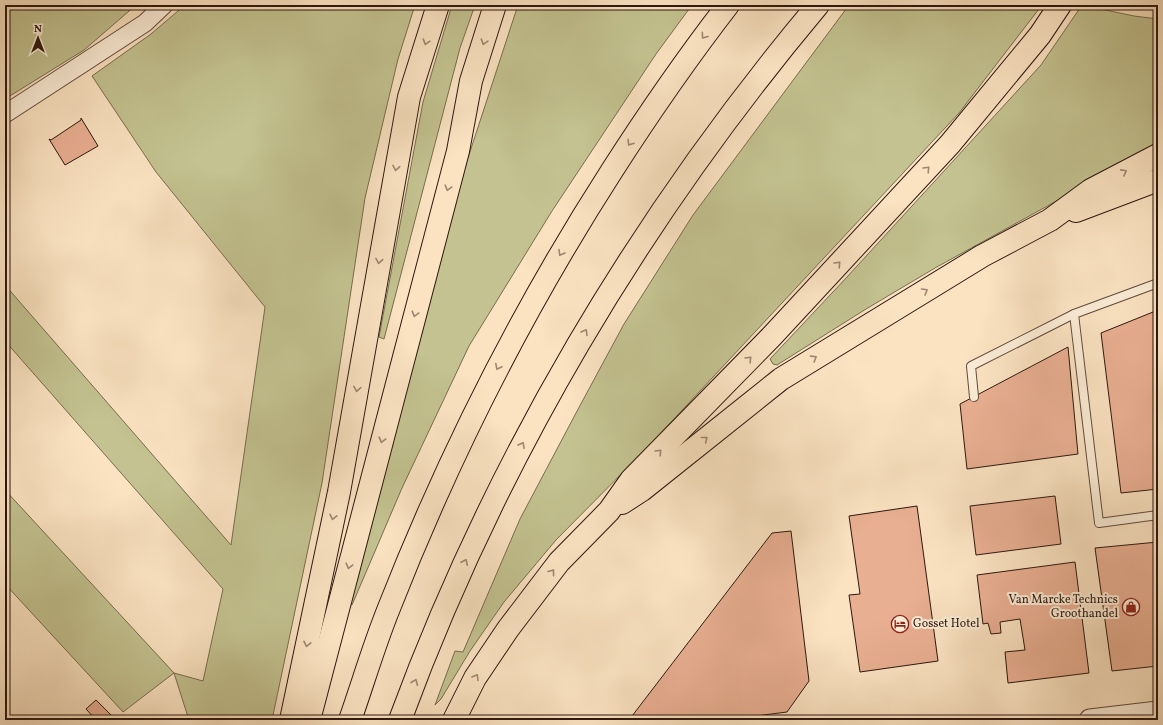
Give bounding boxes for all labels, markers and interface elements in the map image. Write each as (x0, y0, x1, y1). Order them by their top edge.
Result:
north arrow (18, 18, 58, 58)
text: N (34, 22, 42, 37)
one-way arrow (702, 32, 709, 39)
one-way arrow (422, 39, 431, 46)
one-way arrow (480, 39, 488, 46)
one-way arrow (627, 139, 635, 146)
one-way arrow (392, 165, 401, 172)
one-way arrow (922, 166, 930, 174)
one-way arrow (1120, 170, 1128, 177)
one-way arrow (444, 185, 453, 192)
one-way arrow (559, 249, 566, 256)
one-way arrow (375, 258, 384, 264)
one-way arrow (833, 261, 841, 269)
one-way arrow (921, 288, 928, 295)
one-way arrow (411, 310, 420, 317)
one-way arrow (581, 329, 588, 336)
one-way arrow (744, 356, 752, 364)
one-way arrow (810, 356, 817, 363)
one-way arrow (495, 363, 503, 370)
one-way arrow (353, 386, 361, 392)
one-way arrow (378, 436, 387, 443)
one-way arrow (701, 437, 708, 444)
one-way arrow (517, 442, 524, 450)
one-way arrow (654, 449, 661, 457)
one-way arrow (330, 514, 338, 520)
one-way arrow (460, 559, 468, 567)
one-way arrow (345, 562, 354, 569)
one-way arrow (547, 569, 554, 576)
place label: Van Marcke Technics Groothandel (1009, 592, 1118, 622)
shop icon: Van Marcke Technics Groothandel (1121, 597, 1141, 617)
hotel icon: Gosset Hotel (890, 614, 910, 634)
place label: Gosset Hotel (913, 616, 980, 632)
one-way arrow (303, 641, 312, 647)
one-way arrow (472, 674, 479, 681)
one-way arrow (411, 679, 419, 686)

